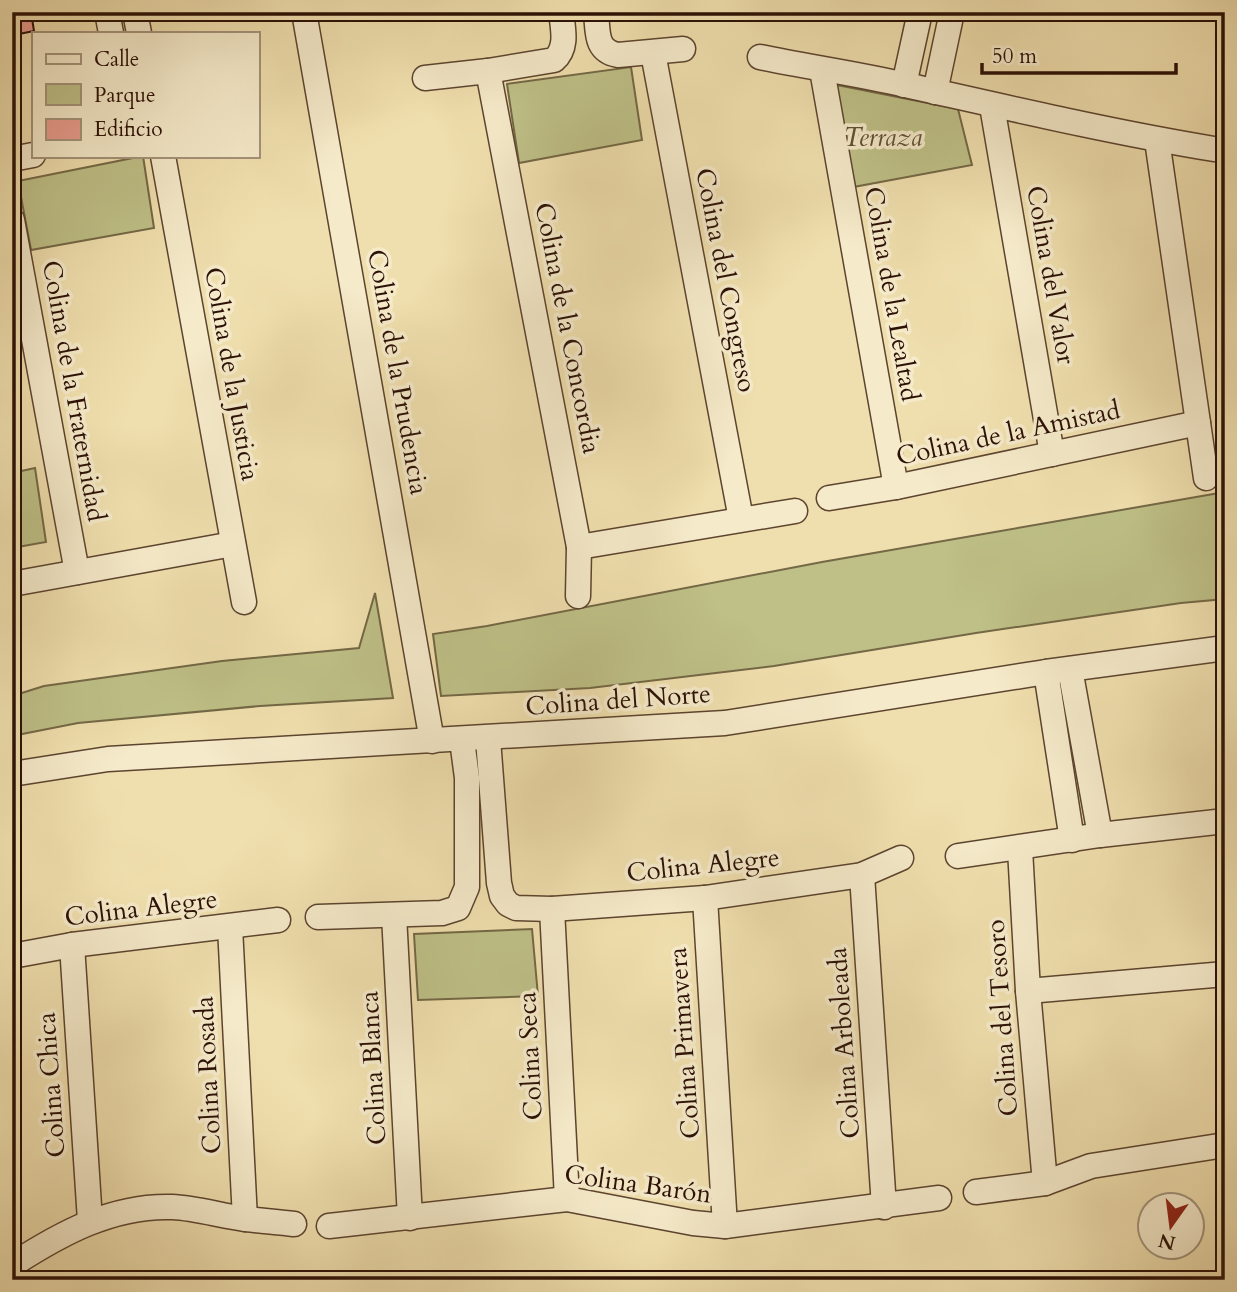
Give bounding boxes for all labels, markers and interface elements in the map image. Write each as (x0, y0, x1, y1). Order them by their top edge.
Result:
legend (32, 32, 259, 158)
scale bar (982, 32, 1176, 76)
text: 50 m (992, 42, 1037, 71)
text: Calle (94, 45, 139, 74)
text: Parque (94, 81, 155, 110)
text: Edificio (94, 115, 163, 144)
park label: Terraza (844, 120, 923, 155)
street label: Colina del Congreso (687, 165, 765, 395)
street label: Colina del Valor (1018, 183, 1084, 367)
street label: Colina de la Lealtad (856, 184, 928, 404)
street label: Colina de la Concordia (527, 200, 609, 456)
street label: Colina de la Prudencia (359, 247, 437, 497)
street label: Colina de la Fraternidad (34, 258, 114, 524)
street label: Colina de la Justicia (196, 265, 268, 483)
street label: Colina de la Amistad (893, 392, 1123, 474)
street label: Colina del Norte (524, 676, 712, 724)
street label: Colina Alegre (625, 840, 781, 890)
street label: Colina Alegre (63, 881, 219, 935)
street label: Colina del Tesoro (978, 918, 1026, 1118)
street label: Colina Primavera (660, 946, 708, 1140)
street label: Colina Arboleada (820, 946, 868, 1140)
street label: Colina Blanca (351, 990, 395, 1146)
street label: Colina Seca (509, 991, 551, 1121)
street label: Colina Rosada (186, 995, 230, 1155)
street label: Colina Chica (28, 1011, 74, 1159)
street label: Colina Barón (562, 1156, 714, 1212)
north arrow (1136, 1190, 1206, 1260)
text: N (1155, 1227, 1178, 1256)

